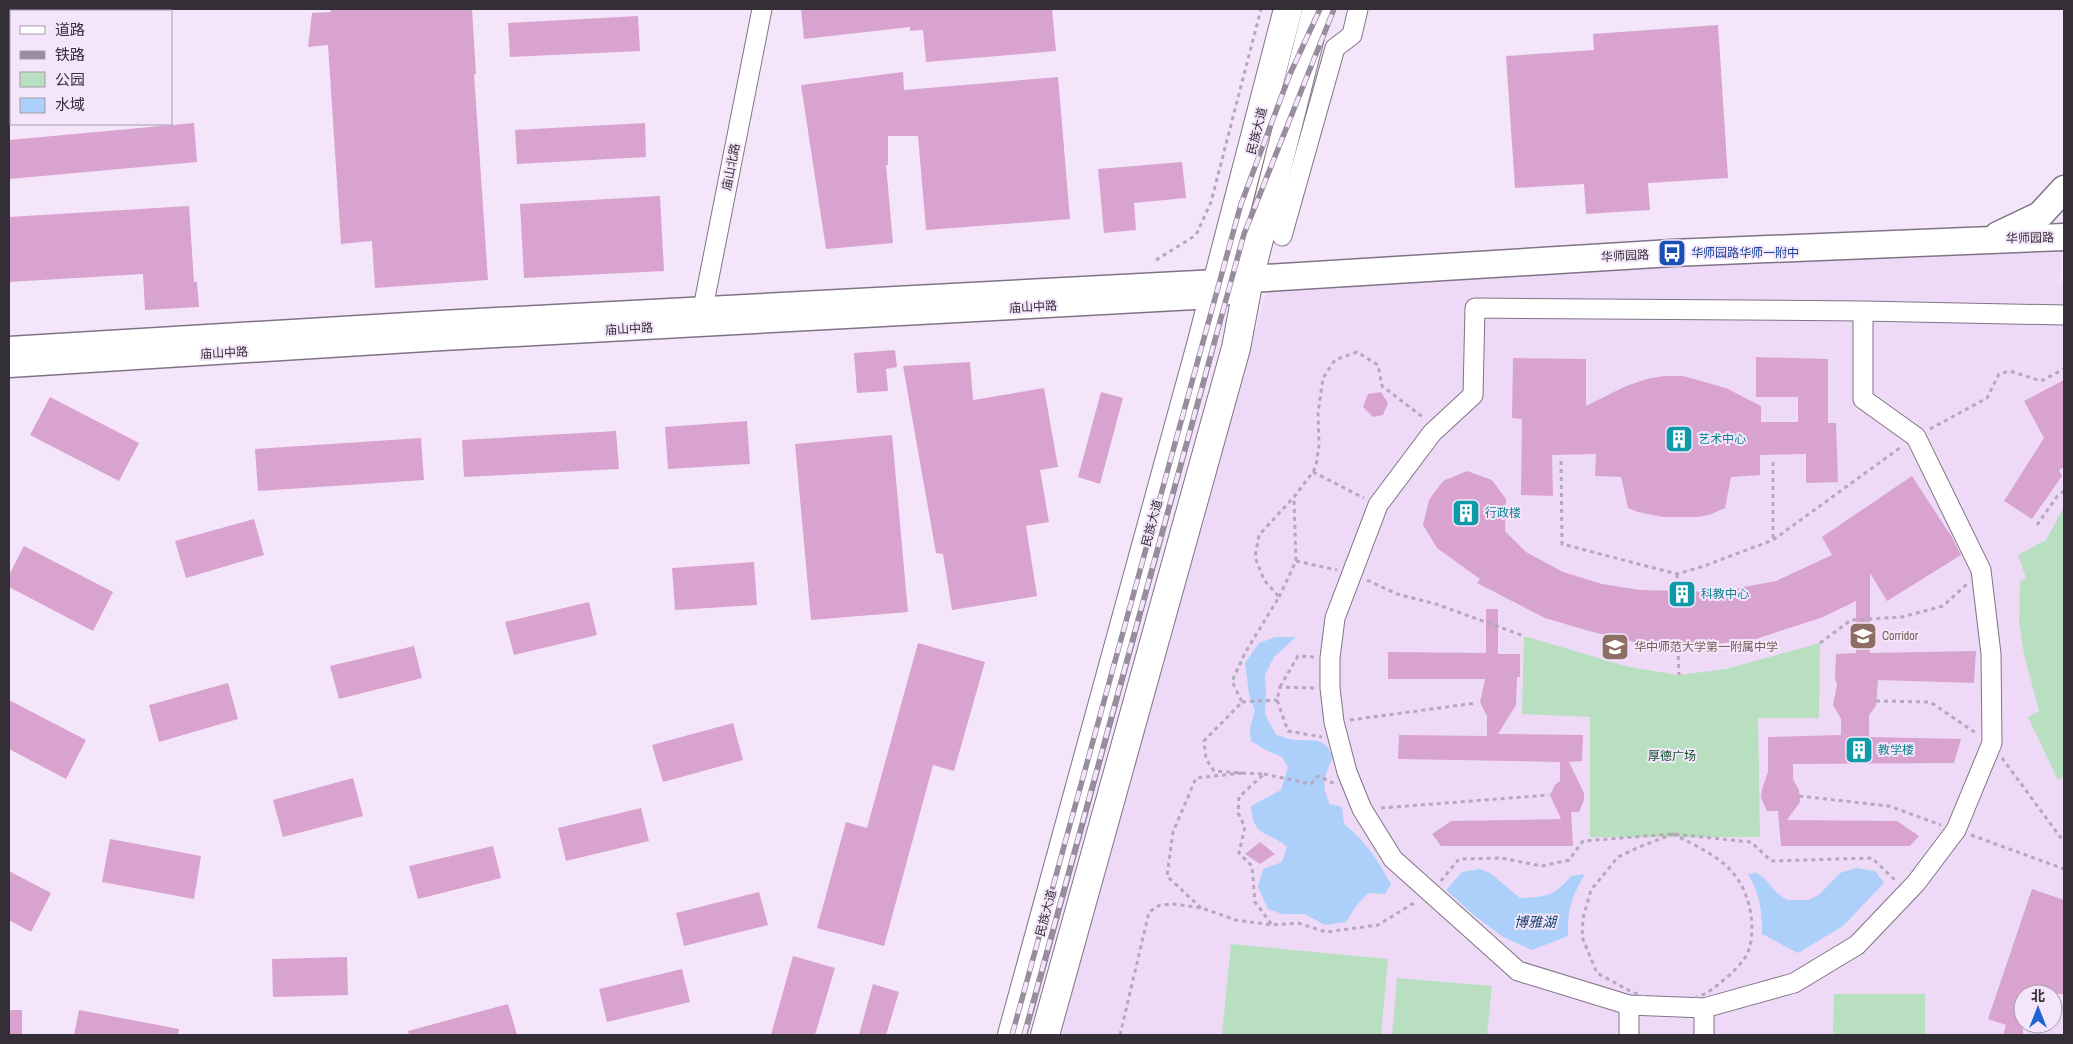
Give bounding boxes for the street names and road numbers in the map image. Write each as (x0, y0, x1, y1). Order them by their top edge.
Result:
street label: 民族大道 (1243, 106, 1271, 156)
street label: 庙山北路 (719, 142, 743, 192)
street label: 华师园路 (2006, 230, 2054, 246)
street label: 华师园路 (1601, 247, 1649, 265)
street label: 庙山中路 (1009, 298, 1057, 316)
street label: 庙山中路 (605, 320, 653, 338)
street label: 庙山中路 (200, 344, 248, 362)
street label: 民族大道 (1138, 498, 1166, 548)
street label: 民族大道 (1032, 888, 1060, 938)

